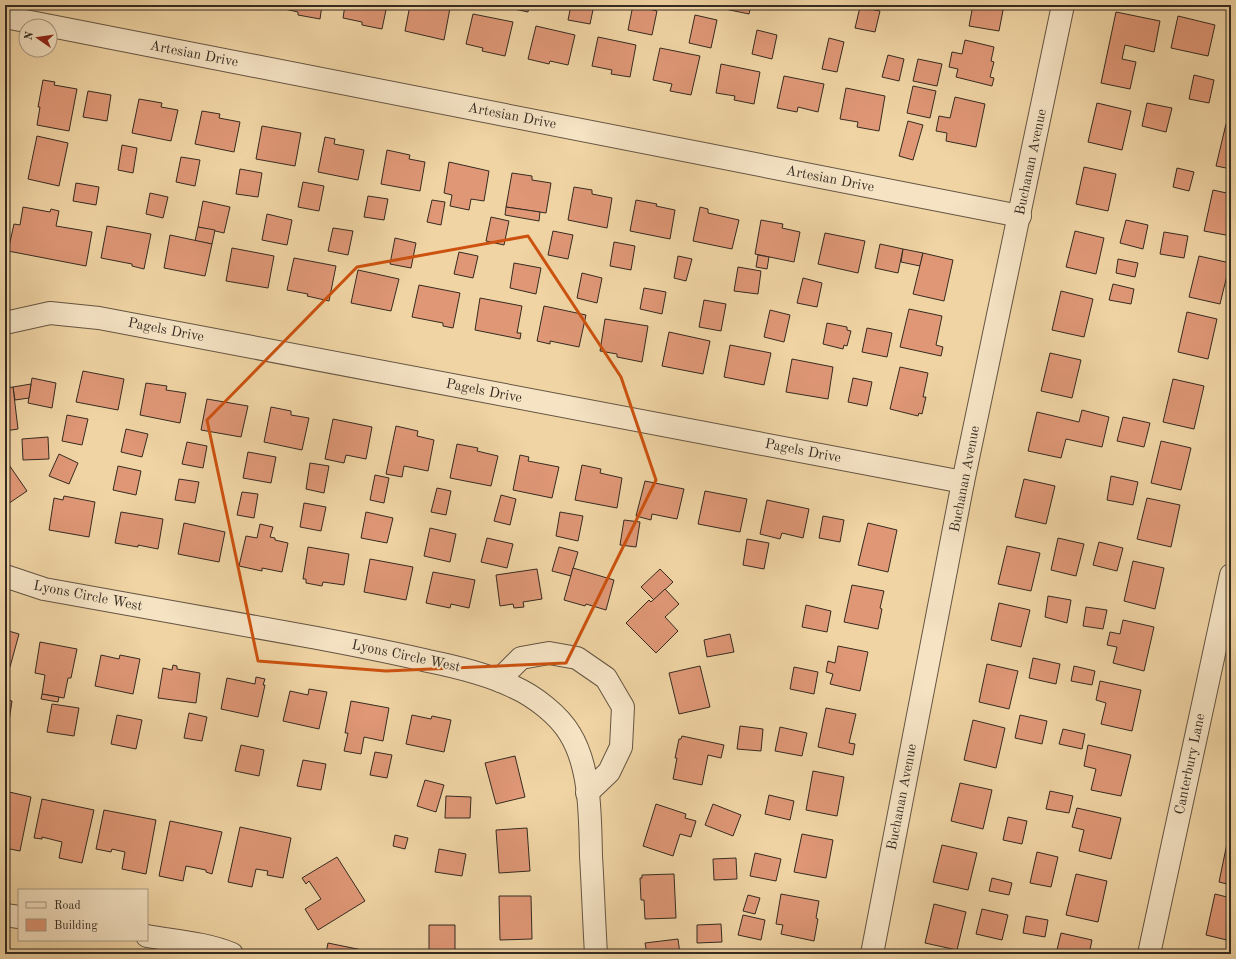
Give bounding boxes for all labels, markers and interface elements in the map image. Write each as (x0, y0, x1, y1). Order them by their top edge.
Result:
north arrow (18, 18, 58, 58)
text: N (23, 30, 36, 41)
street label: Artesian Drive (149, 39, 239, 69)
street label: Artesian Drive (467, 101, 557, 131)
street label: Buchanan Avenue (1013, 108, 1049, 216)
street label: Artesian Drive (785, 164, 875, 194)
street label: Pagels Drive (127, 316, 205, 344)
street label: Pagels Drive (445, 377, 523, 405)
street label: Buchanan Avenue (948, 425, 982, 533)
street label: Pagels Drive (764, 437, 842, 465)
street label: Lyons Circle West (32, 579, 144, 613)
street label: Lyons Circle West (350, 638, 462, 674)
street label: Canterbury Lane (1172, 712, 1208, 816)
street label: Buchanan Avenue (885, 743, 919, 851)
legend (18, 889, 148, 941)
text: Road (54, 900, 81, 912)
text: Building (54, 920, 98, 932)

